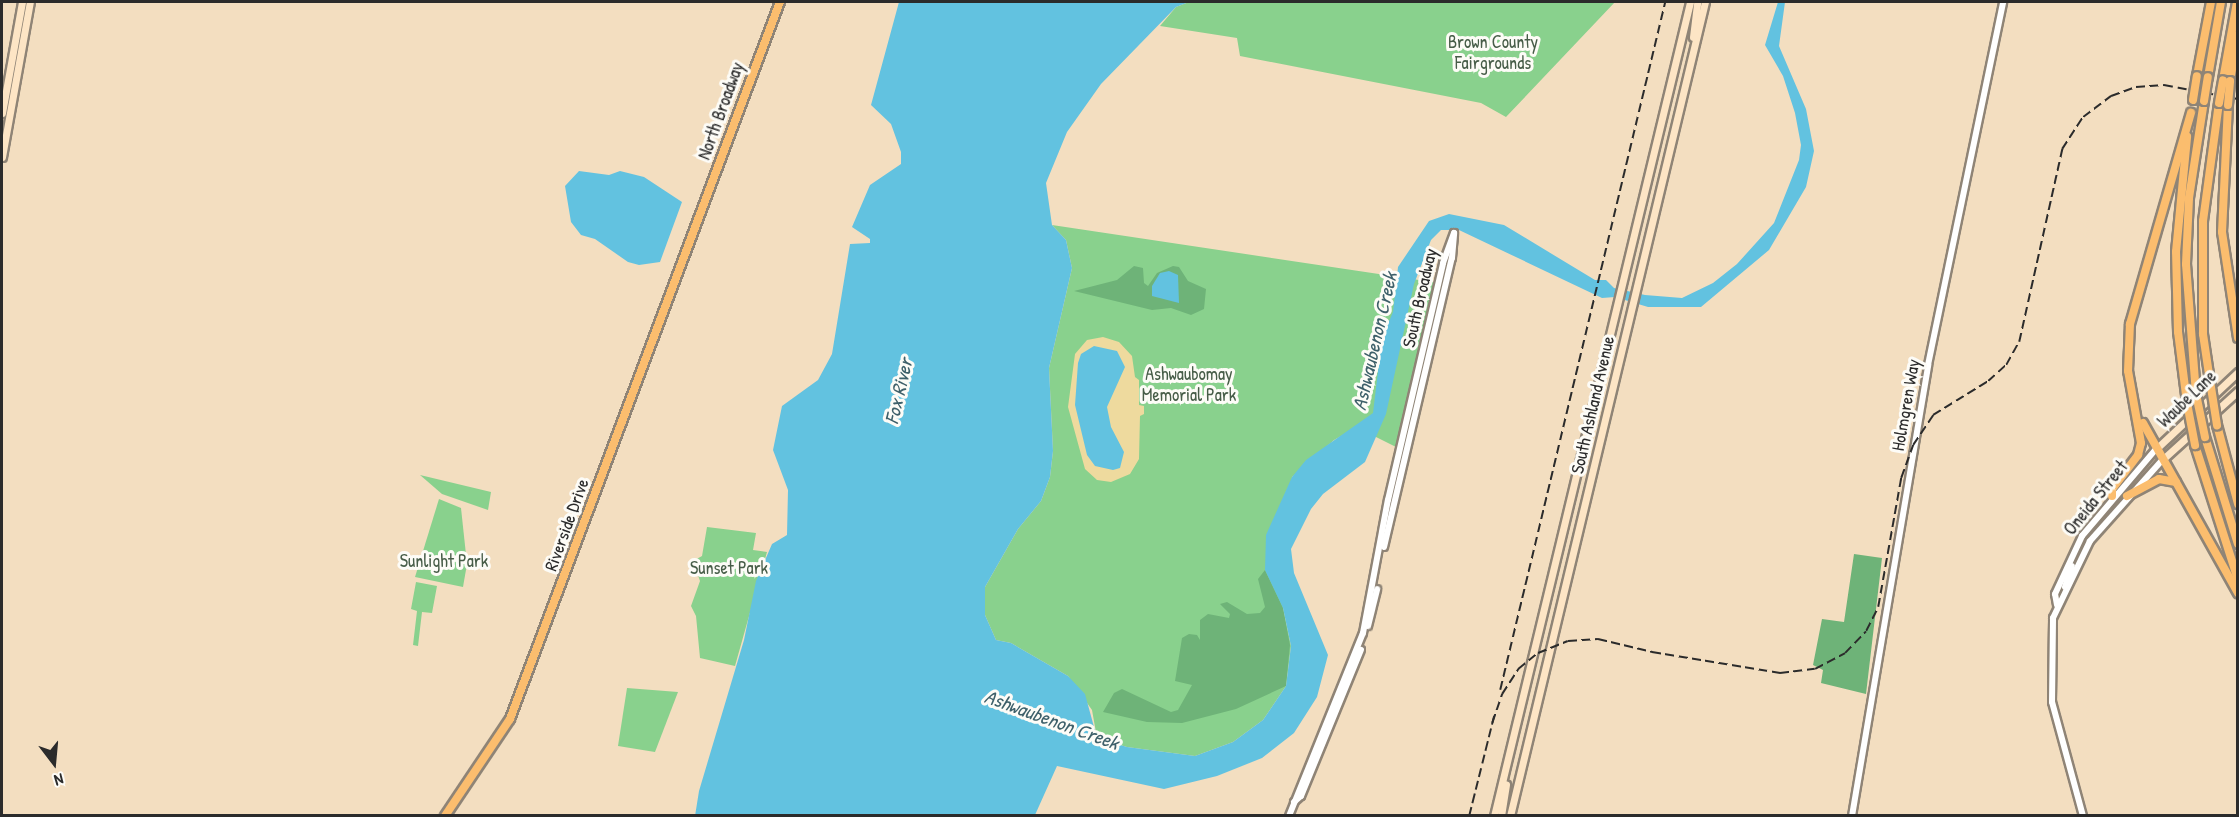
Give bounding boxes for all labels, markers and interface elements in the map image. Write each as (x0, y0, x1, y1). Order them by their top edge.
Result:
park label: Brown County Fairgrounds (1448, 32, 1538, 74)
street label: North Broadway (693, 59, 749, 163)
street label: South Broadway (1398, 246, 1442, 350)
water label: Ashwaubenon Creek (1346, 270, 1402, 412)
street label: South Ashland Avenue (1567, 334, 1619, 476)
water label: Fox River (879, 356, 917, 426)
street label: Holmgren Way (1887, 357, 1925, 453)
park label: Ashwaubomay Memorial Park (1142, 364, 1236, 406)
street label: Waube Lane (2153, 366, 2221, 432)
street label: Oneida Street (2059, 456, 2133, 540)
street label: Riverside Drive (540, 476, 594, 574)
park label: Sunlight Park (400, 550, 488, 572)
park label: Sunset Park (690, 557, 768, 579)
water label: Ashwaubenon Creek (982, 684, 1122, 754)
north arrow (24, 733, 84, 793)
text: N (52, 769, 66, 792)

